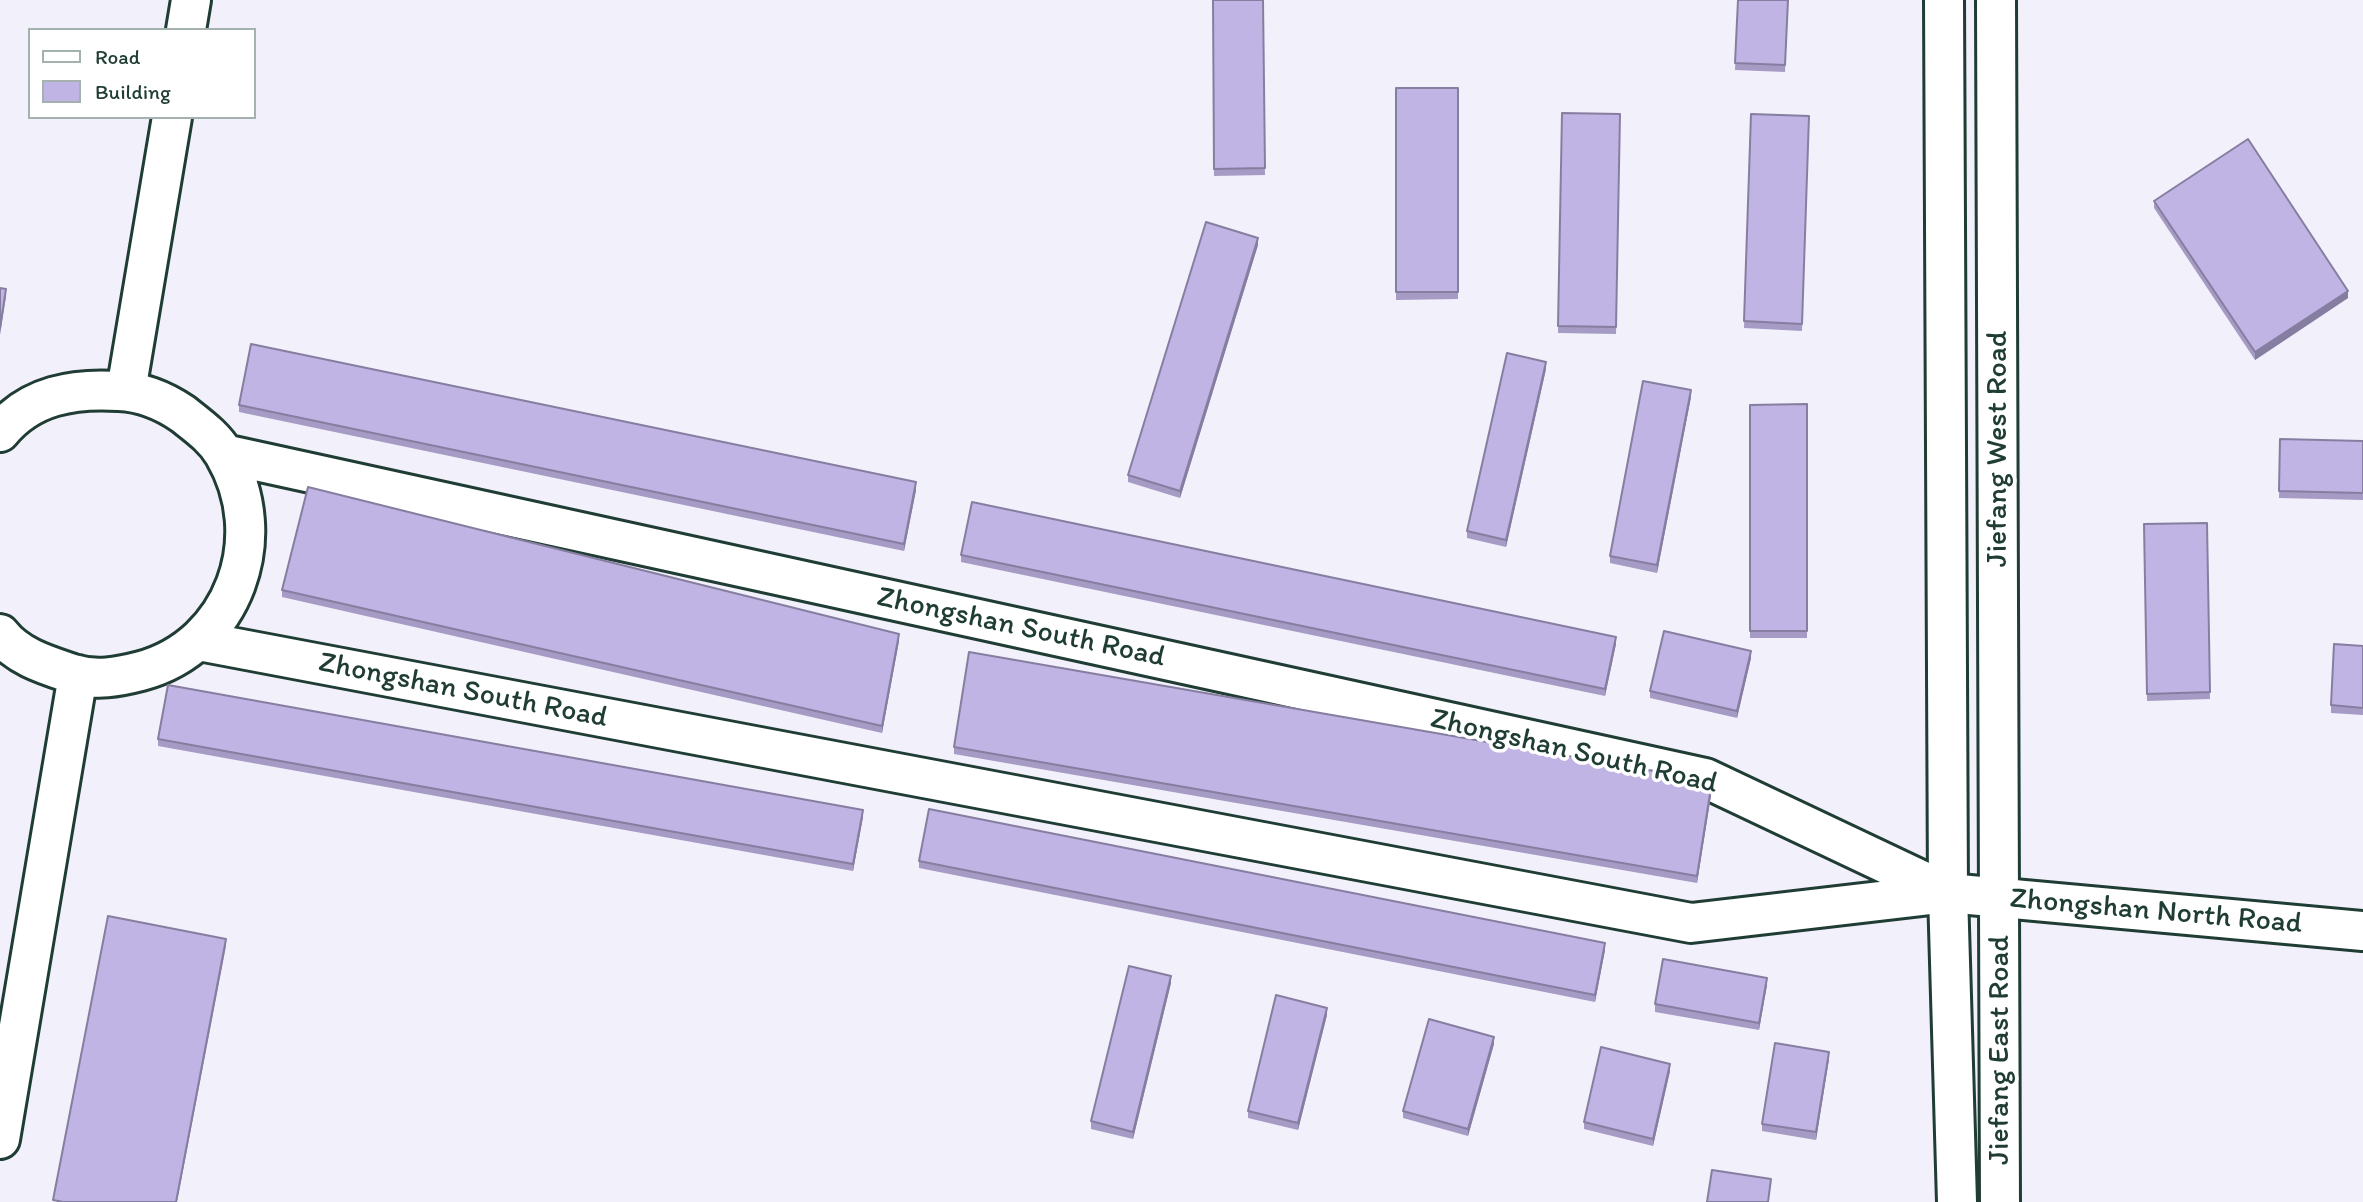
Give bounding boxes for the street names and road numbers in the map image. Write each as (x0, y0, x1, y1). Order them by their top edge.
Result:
street label: Jiefang West Road (1980, 331, 2016, 567)
street label: Zhongshan South Road (874, 580, 1168, 676)
street label: Zhongshan South Road (315, 645, 611, 737)
street label: Zhongshan South Road (1427, 701, 1721, 803)
street label: Zhongshan North Road (2008, 881, 2304, 943)
street label: Jiefang East Road (1982, 935, 2018, 1165)

